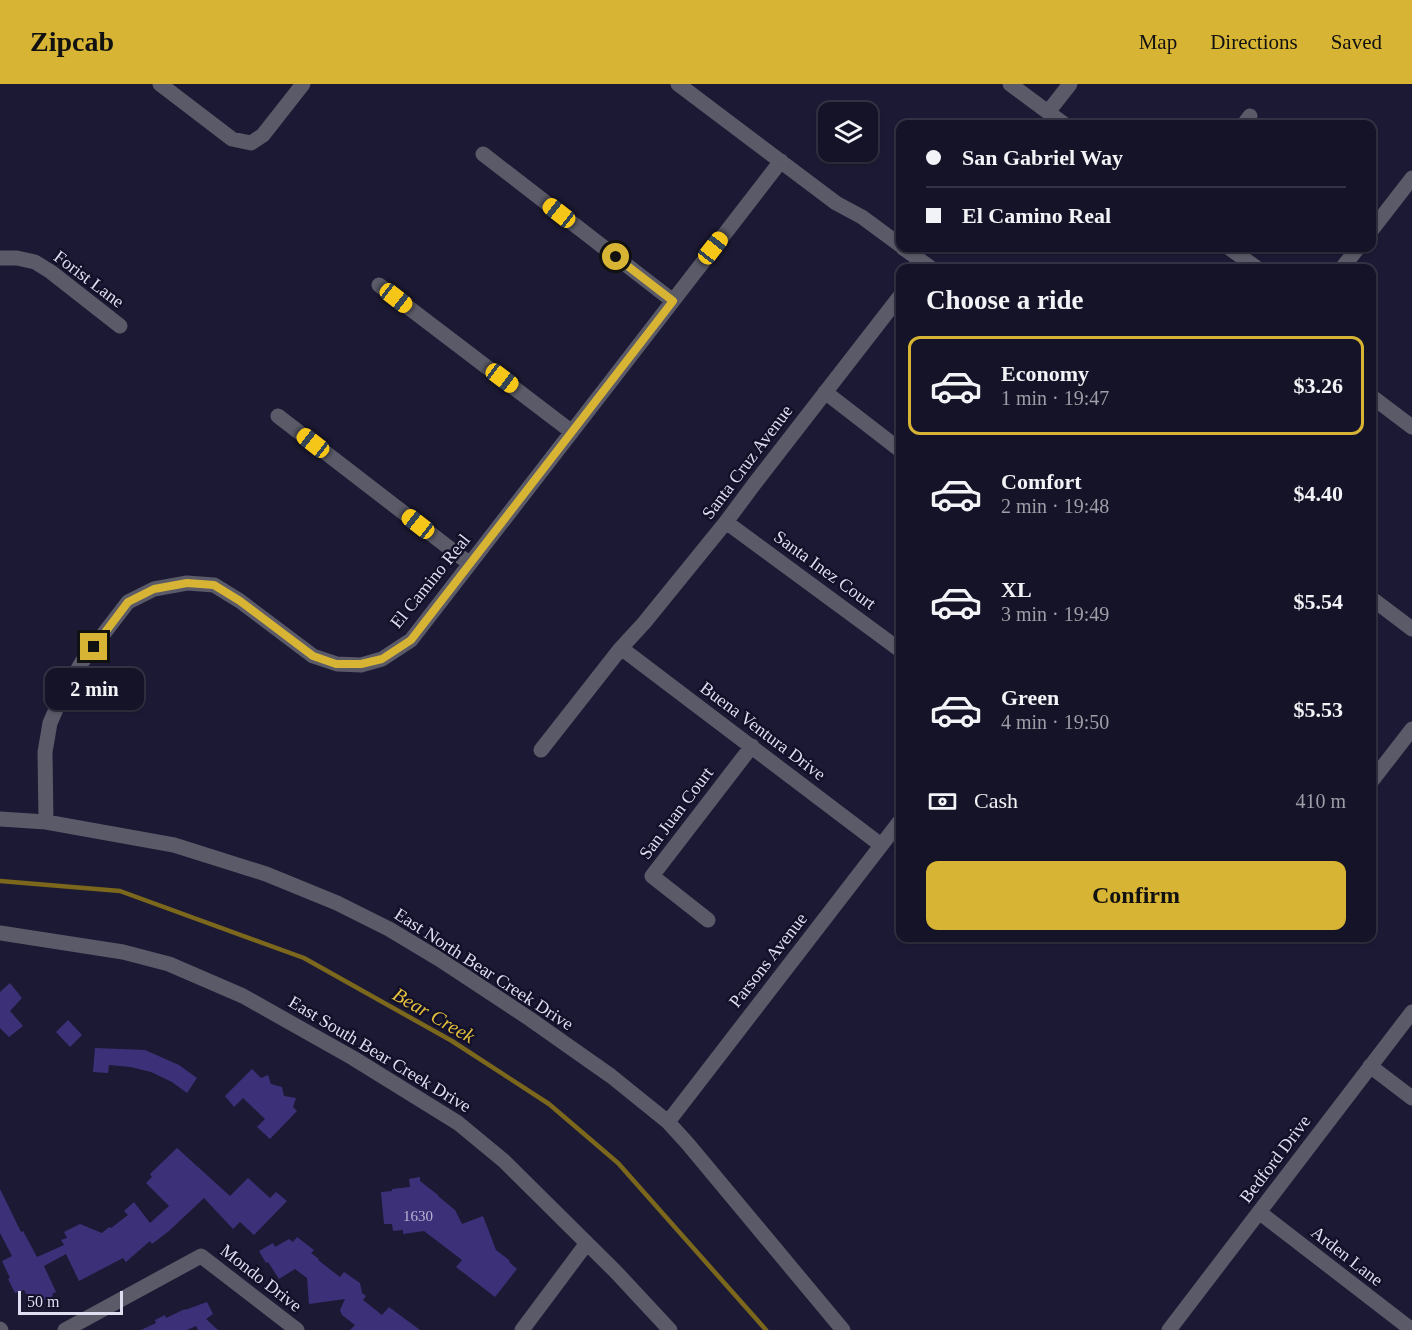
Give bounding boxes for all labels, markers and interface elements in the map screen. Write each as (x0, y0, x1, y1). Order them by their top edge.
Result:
text: Zipcab (30, 26, 114, 57)
text: Map (1139, 30, 1177, 54)
text: Directions (1210, 30, 1298, 54)
text: Saved (1331, 30, 1382, 54)
map controls (818, 102, 878, 162)
button: layers (818, 102, 878, 162)
text: San Gabriel Way (962, 145, 1123, 170)
car (539, 195, 579, 231)
text: El Camino Real (962, 203, 1111, 228)
car (695, 228, 731, 268)
route start (602, 243, 629, 270)
street label: Forist Lane (50, 246, 128, 312)
car (376, 280, 416, 316)
text: Choose a ride (926, 285, 1084, 315)
icon: car (929, 359, 983, 413)
car (482, 360, 522, 396)
text: Economy (1001, 361, 1089, 386)
text: $3.26 (1294, 373, 1343, 398)
text: 1 min · 19:47 (1001, 387, 1109, 409)
street label: Santa Cruz Avenue (698, 401, 796, 523)
car (293, 425, 333, 461)
icon: car (929, 467, 983, 521)
text: Comfort (1001, 469, 1082, 494)
text: $4.40 (1294, 481, 1343, 506)
text: 2 min · 19:48 (1001, 495, 1109, 517)
car (398, 506, 438, 542)
street label: Santa Inez Court (770, 526, 880, 614)
street label: El Camino Real (386, 530, 474, 632)
icon: car (929, 575, 983, 629)
text: XL (1001, 577, 1032, 602)
text: $5.54 (1294, 589, 1343, 614)
text: 3 min · 19:49 (1001, 603, 1109, 625)
route end (80, 633, 107, 660)
callout: 2 min (44, 668, 144, 710)
street label: Buena Ventura Drive (696, 677, 830, 785)
text: 2 min (70, 678, 119, 700)
icon: car (929, 683, 983, 737)
text: Green (1001, 685, 1059, 710)
text: $5.53 (1294, 697, 1343, 722)
text: 4 min · 19:50 (1001, 711, 1109, 733)
street label: San Juan Court (635, 763, 717, 863)
icon: cash (926, 785, 959, 818)
text: Cash (974, 788, 1018, 813)
text: 410 m (1295, 790, 1346, 812)
button: Confirm (926, 861, 1346, 930)
street label: East North Bear Creek Drive (391, 903, 577, 1035)
street label: Parsons Avenue (725, 909, 811, 1011)
water label: Bear Creek (389, 982, 479, 1048)
street label: East South Bear Creek Drive (285, 992, 475, 1116)
street label: Bedford Drive (1236, 1111, 1314, 1207)
house number: 1630 (403, 1208, 433, 1224)
street label: Arden Lane (1307, 1222, 1387, 1290)
street label: Mondo Drive (216, 1240, 306, 1316)
scale bar (18, 1288, 123, 1316)
text: 50 m (27, 1293, 59, 1310)

